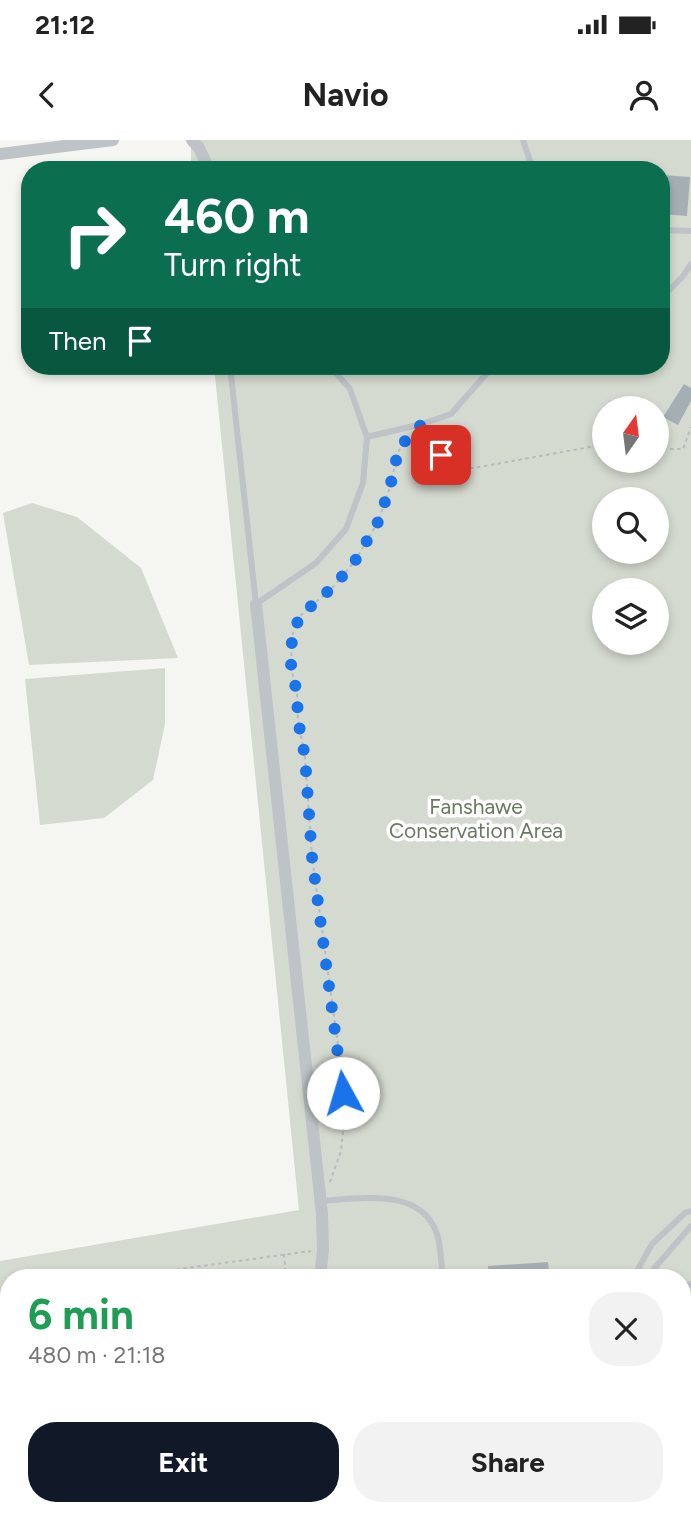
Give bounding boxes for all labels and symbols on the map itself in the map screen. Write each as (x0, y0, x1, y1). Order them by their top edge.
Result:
north arrow (592, 396, 668, 472)
pin (411, 425, 471, 485)
park label: Fanshawe Conservation Area (389, 794, 563, 843)
position arrow (306, 1056, 380, 1130)

